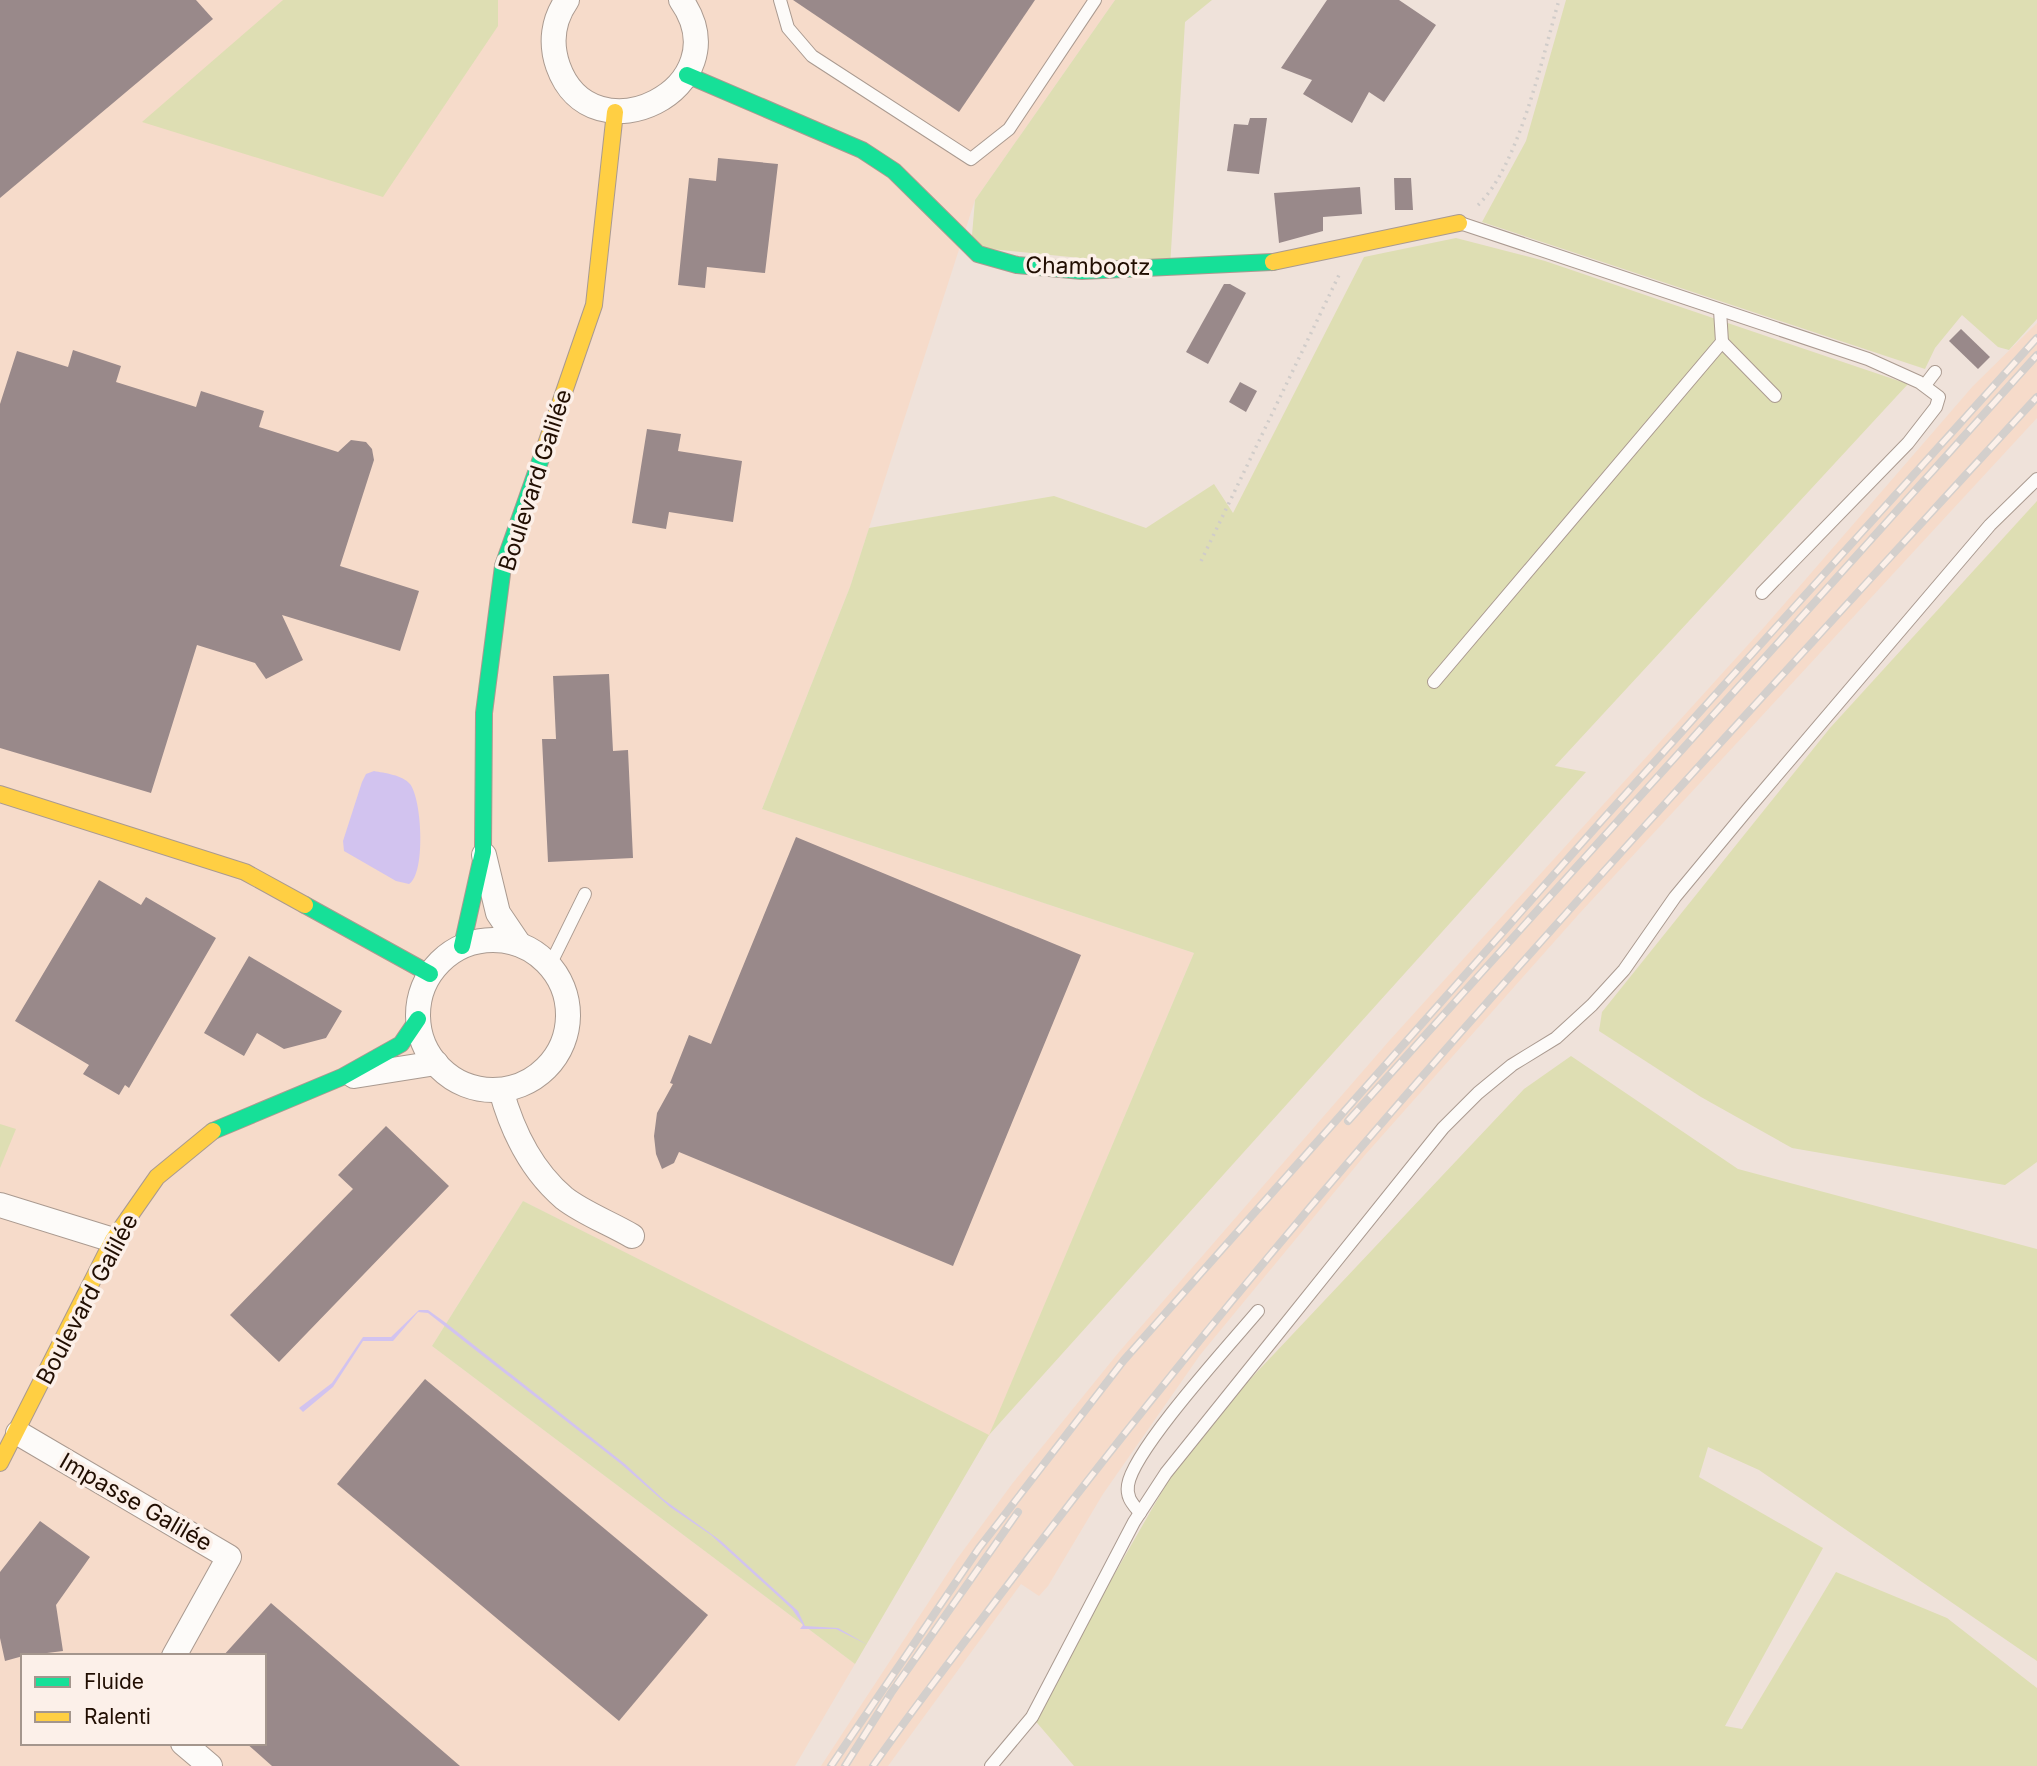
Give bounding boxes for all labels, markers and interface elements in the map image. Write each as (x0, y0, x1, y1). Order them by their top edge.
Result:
street label: Chambootz (1025, 251, 1151, 281)
street label: Boulevard Galilée (492, 386, 578, 574)
street label: Boulevard Galilée (30, 1209, 144, 1389)
street label: Impasse Galilée (55, 1447, 217, 1557)
legend (21, 1654, 266, 1745)
text: Fluide (84, 1669, 144, 1694)
text: Ralenti (84, 1704, 151, 1729)

